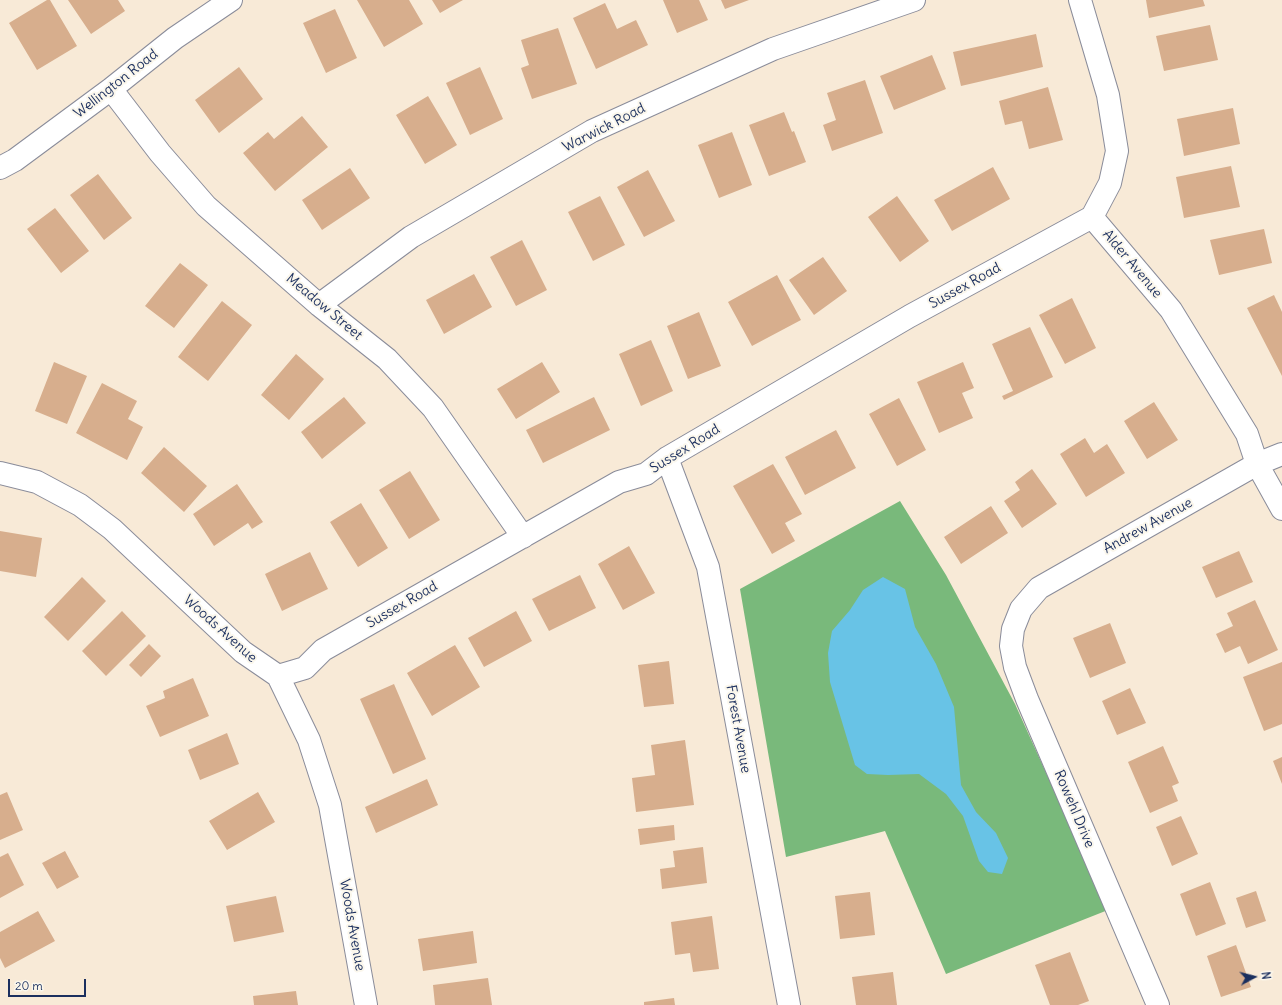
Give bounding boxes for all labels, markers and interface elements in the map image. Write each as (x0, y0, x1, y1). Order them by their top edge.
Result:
street label: Wellington Road (71, 46, 161, 122)
street label: Warwick Road (560, 100, 648, 156)
street label: Alder Avenue (1099, 227, 1165, 301)
street label: Sussex Road (926, 259, 1004, 313)
street label: Meadow Street (282, 270, 366, 344)
street label: Sussex Road (647, 421, 723, 477)
street label: Andrew Avenue (1100, 495, 1196, 557)
street label: Sussex Road (363, 578, 441, 632)
street label: Woods Avenue (180, 592, 260, 666)
street label: Forest Avenue (722, 684, 754, 774)
street label: Rowehl Drive (1050, 768, 1098, 850)
street label: Woods Avenue (336, 878, 368, 972)
north arrow (1234, 957, 1274, 997)
scale bar (10, 971, 88, 997)
text: N (1258, 971, 1273, 980)
text: 20 m (15, 978, 43, 993)

